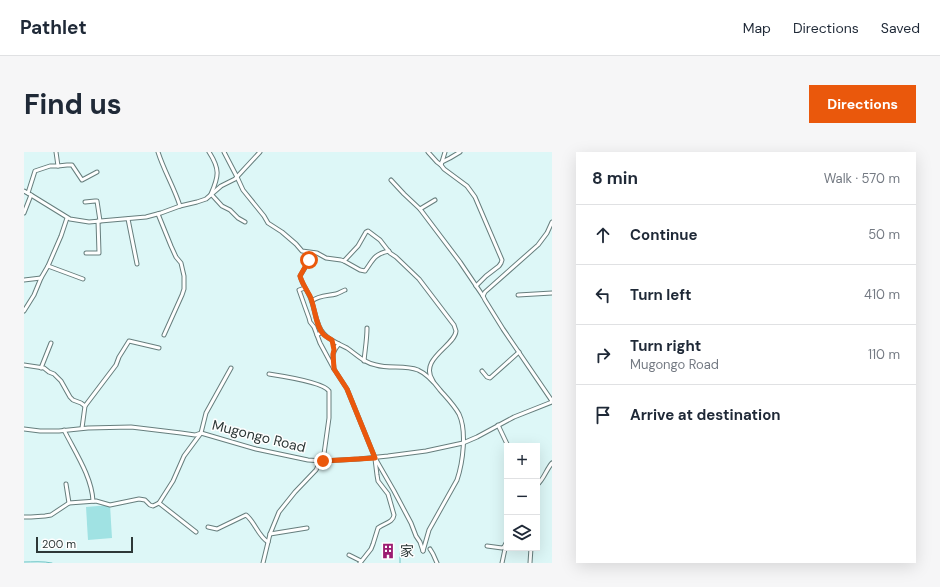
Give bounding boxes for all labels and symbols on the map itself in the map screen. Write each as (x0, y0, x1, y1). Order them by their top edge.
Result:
route start (300, 251, 318, 269)
street label: Mugongo Road (210, 416, 308, 456)
route end (314, 452, 332, 470)
scale bar (36, 535, 133, 554)
building icon: 家 (379, 542, 397, 560)
place label: 家 (400, 542, 414, 560)

